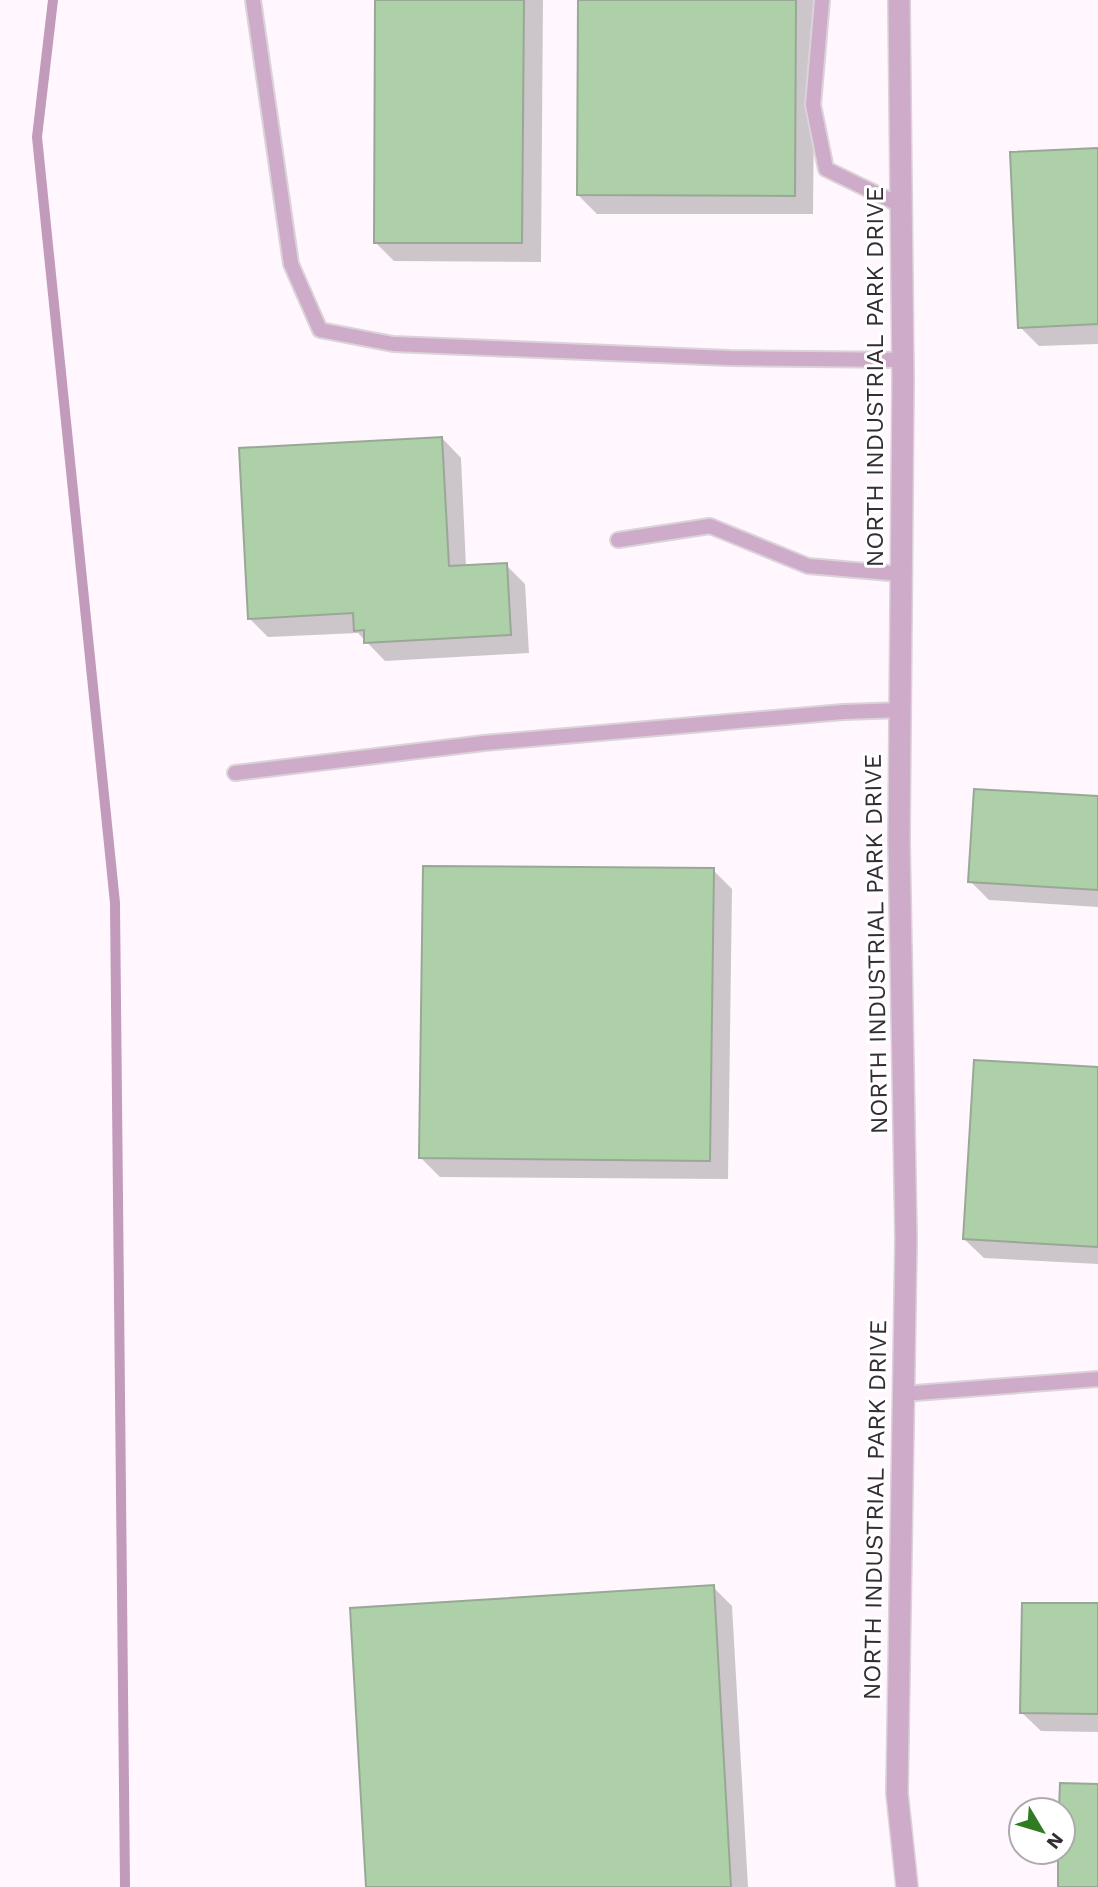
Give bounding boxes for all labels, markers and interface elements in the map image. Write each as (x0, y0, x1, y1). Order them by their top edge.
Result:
street label: NORTH INDUSTRIAL PARK DRIVE (861, 187, 889, 567)
street label: NORTH INDUSTRIAL PARK DRIVE (859, 754, 893, 1134)
street label: NORTH INDUSTRIAL PARK DRIVE (858, 1320, 892, 1700)
north arrow (1007, 1796, 1077, 1866)
text: N (1042, 1829, 1068, 1854)

